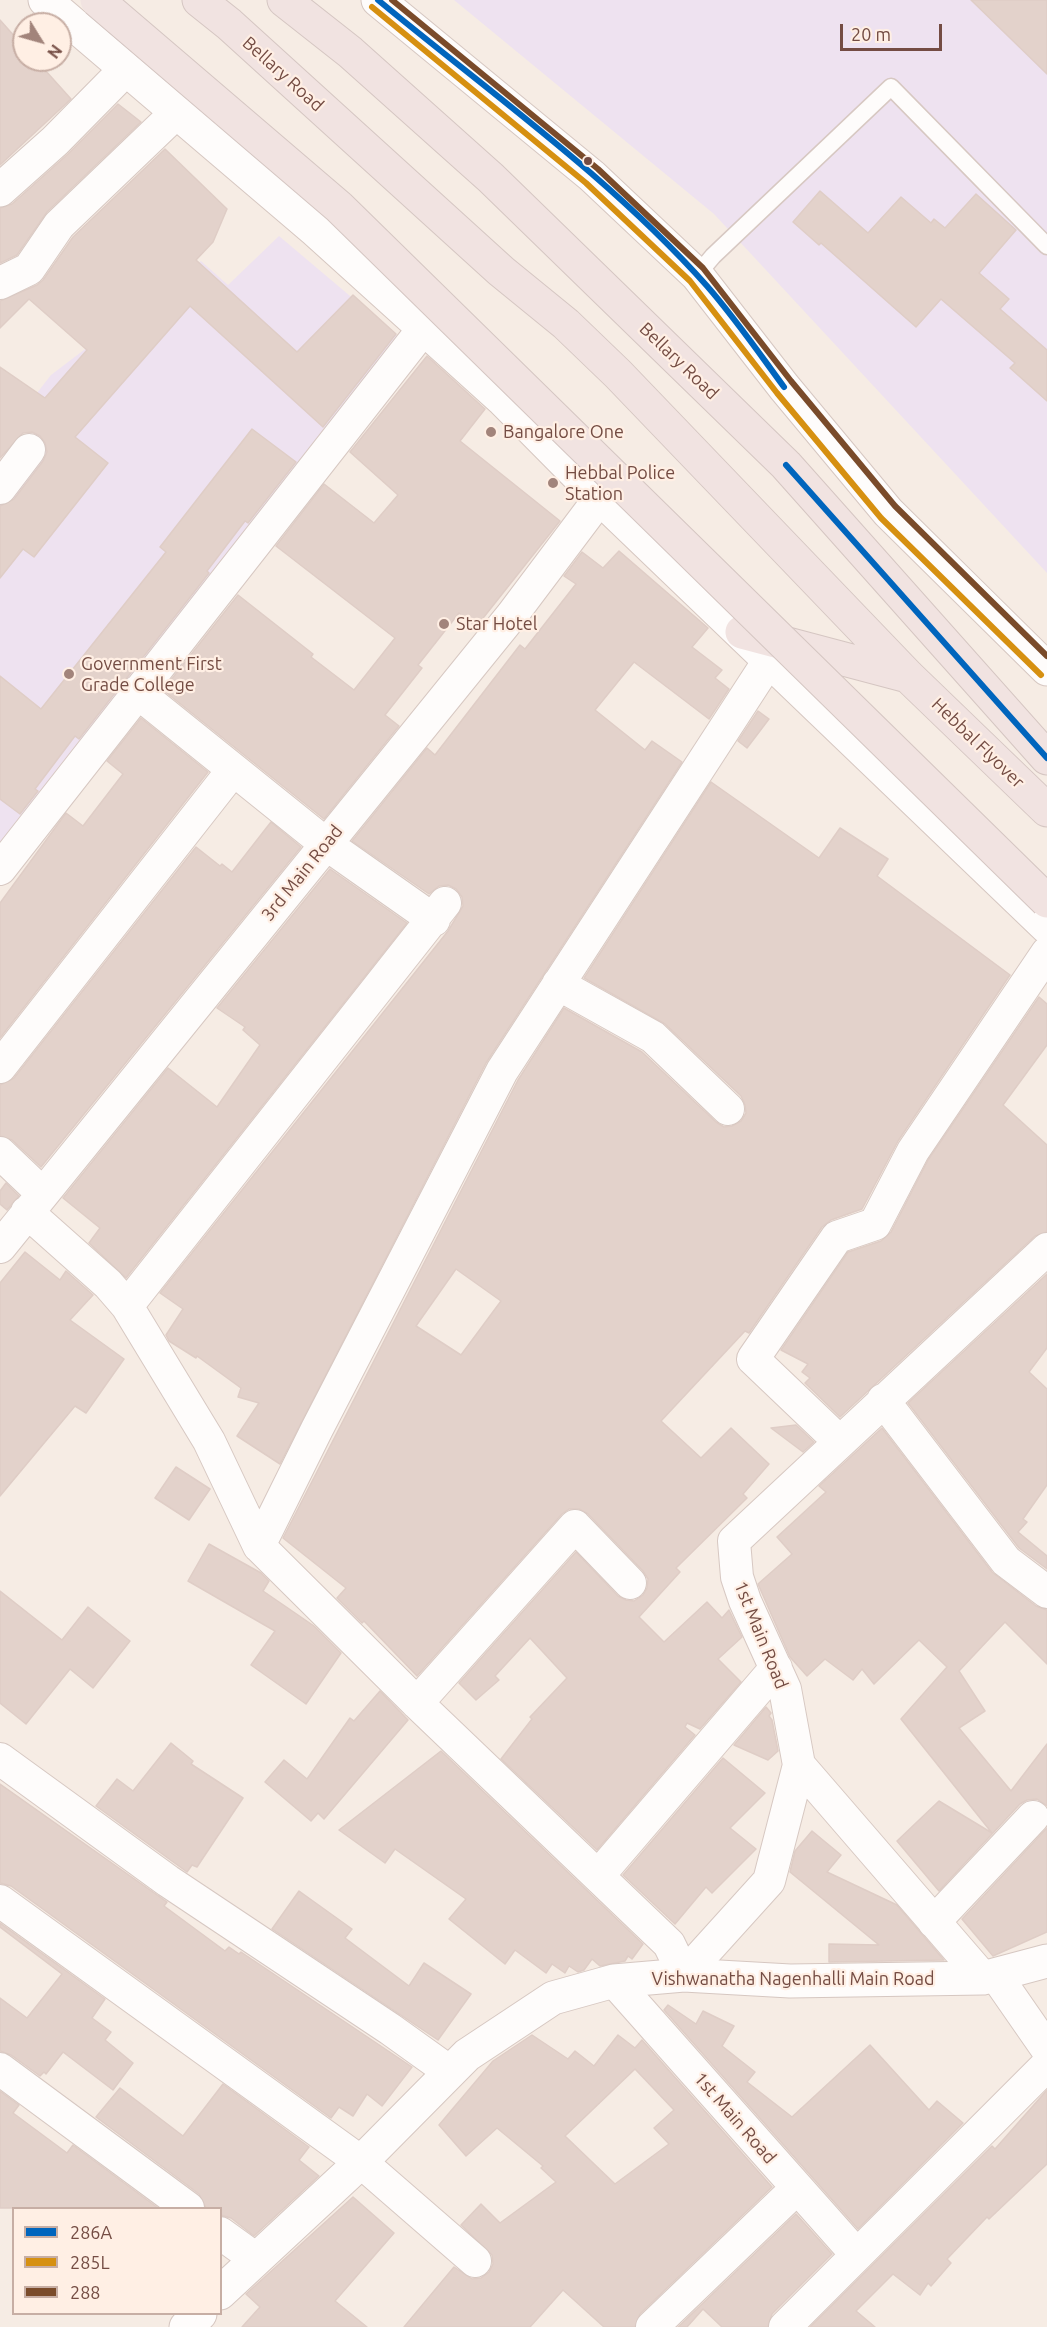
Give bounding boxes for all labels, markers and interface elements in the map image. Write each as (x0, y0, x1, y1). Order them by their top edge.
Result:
north arrow (12, 12, 72, 72)
scale bar (843, 12, 945, 50)
text: 20 m (851, 24, 891, 44)
street label: Bellary Road (238, 32, 328, 116)
text: N (44, 41, 66, 62)
unlabelled marker (582, 155, 594, 167)
street label: Bellary Road (635, 318, 723, 404)
place label: Bangalore One (503, 421, 624, 443)
marker: Bangalore One (484, 425, 498, 439)
place label: Hebbal Police Station (565, 462, 675, 504)
marker: Hebbal Police Station (546, 476, 560, 490)
place label: Star Hotel (456, 613, 537, 635)
marker: Star Hotel (437, 617, 451, 631)
place label: Government First Grade College (81, 653, 222, 696)
marker: Government First Grade College (62, 667, 76, 681)
street label: Hebbal Flyover (927, 693, 1029, 793)
street label: 3rd Main Road (257, 821, 347, 925)
street label: 1st Main Road (730, 1578, 792, 1692)
street label: Vishwanatha Nagenhalli Main Road (651, 1968, 935, 1990)
street label: 1st Main Road (689, 2068, 781, 2168)
legend (12, 2207, 222, 2315)
text: 286A (70, 2222, 112, 2242)
text: 285L (70, 2252, 110, 2272)
text: 288 (70, 2282, 100, 2302)

